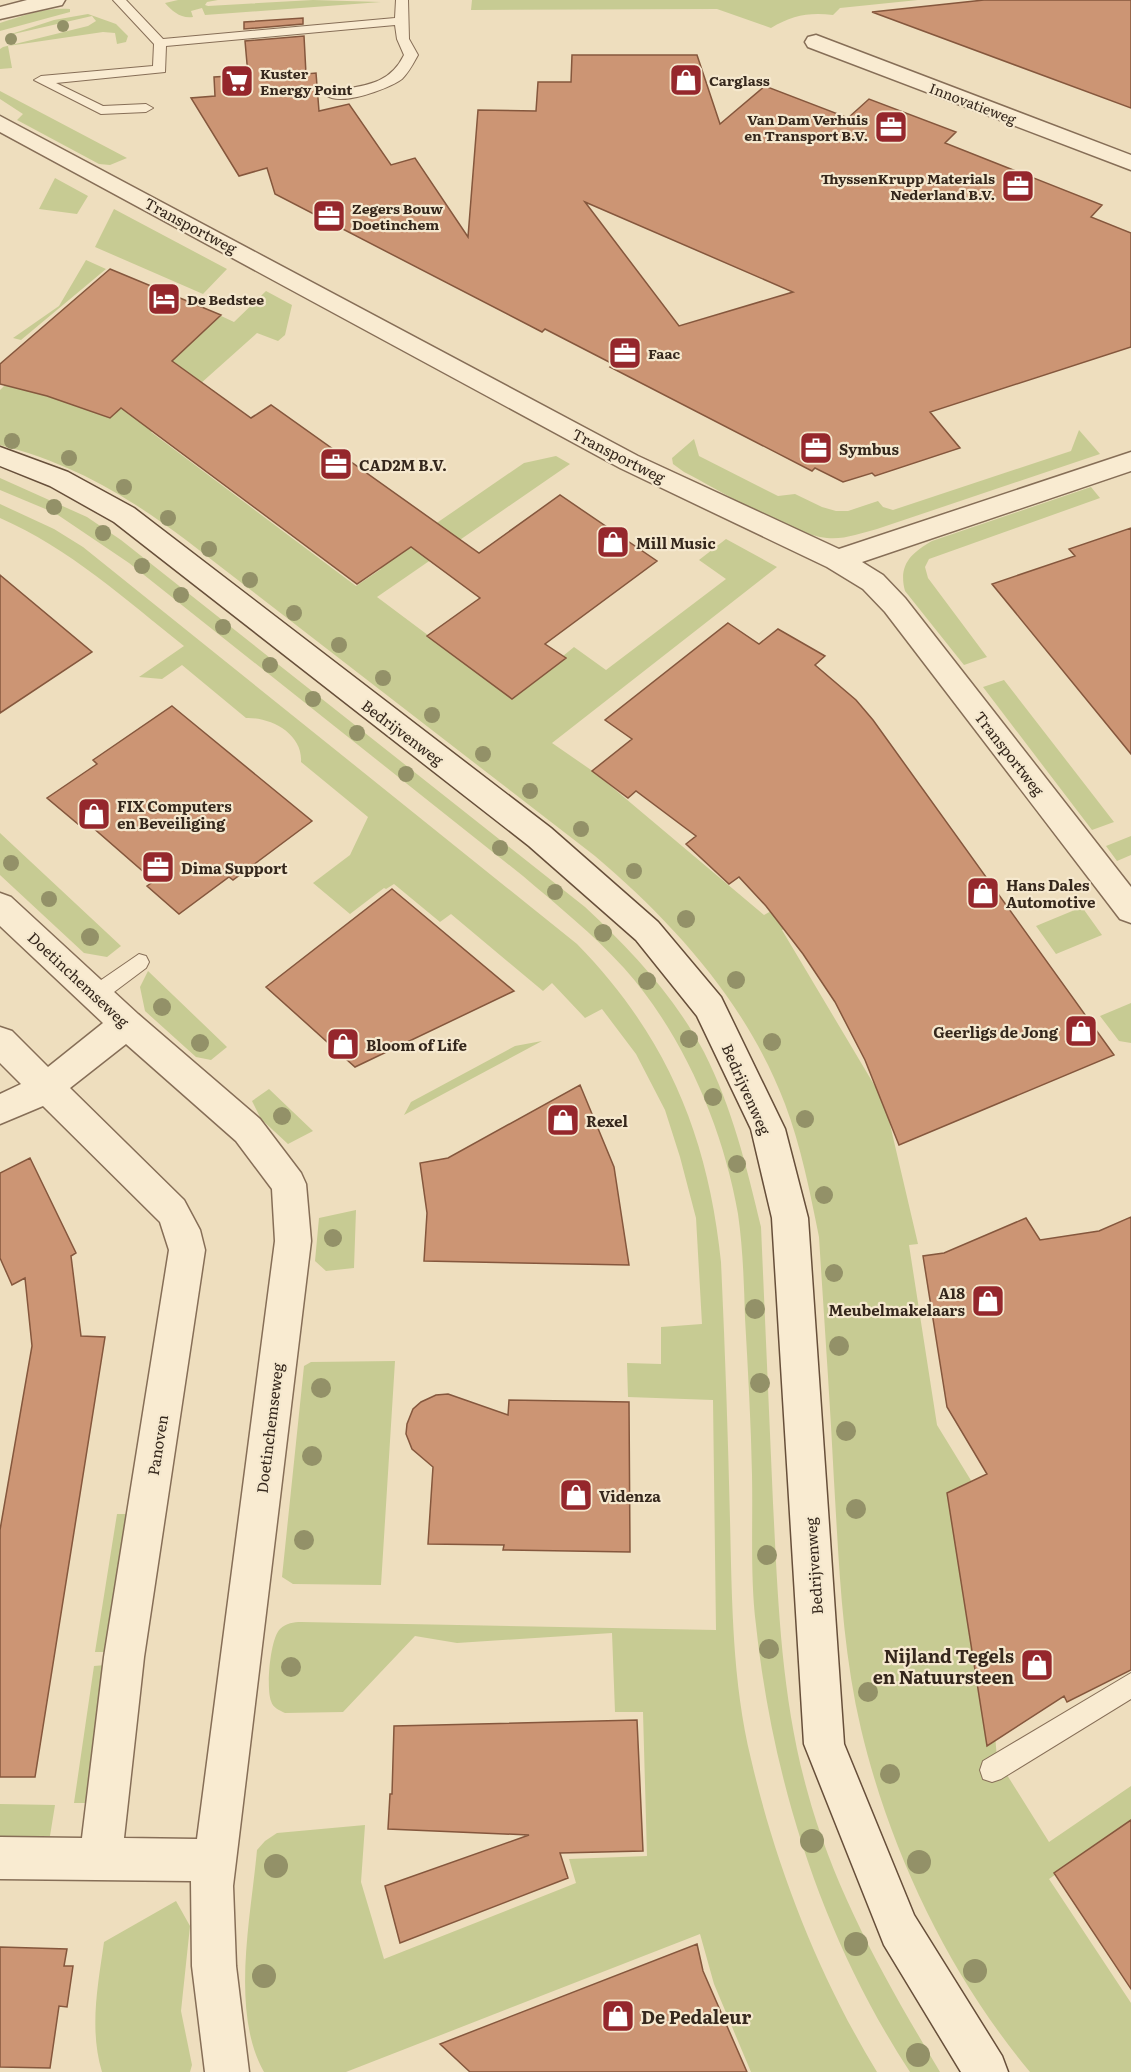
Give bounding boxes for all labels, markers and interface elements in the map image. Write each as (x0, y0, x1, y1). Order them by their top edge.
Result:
shop icon: Carglass (668, 62, 704, 98)
supermarket icon: Kuster Energy Point (219, 63, 255, 99)
place label: Kuster Energy Point (260, 63, 353, 99)
place label: Carglass (709, 70, 770, 90)
street label: Innovatieweg (927, 77, 1020, 129)
place label: Van Dam Verhuis en Transport B.V. (744, 109, 868, 145)
office icon: Van Dam Verhuis en Transport B.V. (873, 109, 909, 145)
place label: ThyssenKrupp Materials Nederland B.V. (821, 168, 995, 204)
office icon: ThyssenKrupp Materials Nederland B.V. (1000, 168, 1036, 204)
street label: Transportweg (141, 191, 242, 259)
office icon: Zegers Bouw Doetinchem (311, 198, 347, 234)
place label: Zegers Bouw Doetinchem (352, 198, 443, 234)
hotel icon: De Bedstee (146, 281, 182, 317)
place label: De Bedstee (187, 289, 264, 309)
office icon: Faac (607, 335, 643, 371)
place label: Faac (648, 343, 680, 363)
street label: Transportweg (568, 422, 670, 489)
office icon: Symbus (798, 430, 834, 466)
place label: Symbus (839, 437, 899, 460)
office icon: CAD2M B.V. (318, 446, 354, 482)
place label: CAD2M B.V. (359, 453, 447, 476)
shop icon: Mill Music (595, 524, 631, 560)
place label: Mill Music (636, 531, 716, 554)
street label: Bedrijvenweg (357, 693, 449, 771)
street label: Transportweg (970, 706, 1051, 801)
place label: FIX Computers en Beveiliging (117, 794, 232, 834)
shop icon: FIX Computers en Beveiliging (76, 796, 112, 832)
office icon: Dima Support (140, 849, 176, 885)
place label: Dima Support (181, 856, 288, 879)
place label: Hans Dales Automotive (1006, 873, 1096, 913)
shop icon: Hans Dales Automotive (965, 875, 1001, 911)
street label: Doetinchemseweg (23, 926, 135, 1033)
shop icon: Geerligs de Jong (1063, 1013, 1099, 1049)
place label: Geerligs de Jong (933, 1020, 1059, 1043)
shop icon: Bloom of Life (325, 1026, 361, 1062)
place label: Bloom of Life (366, 1033, 467, 1056)
street label: Bedrijvenweg (717, 1040, 778, 1139)
shop icon: Rexel (545, 1102, 581, 1138)
place label: Rexel (586, 1109, 628, 1132)
place label: A18 Meubelmakelaars (829, 1281, 966, 1321)
shop icon: A18 Meubelmakelaars (970, 1283, 1006, 1319)
street label: Doetinchemseweg (250, 1361, 288, 1495)
street label: Panoven (141, 1413, 173, 1477)
shop icon: Videnza (558, 1477, 594, 1513)
place label: Videnza (599, 1484, 661, 1507)
street label: Bedrijvenweg (798, 1516, 828, 1615)
place label: Nijland Tegels en Natuursteen (873, 1642, 1014, 1690)
shop icon: Nijland Tegels en Natuursteen (1019, 1647, 1055, 1683)
shop icon: De Pedaleur (600, 1998, 636, 2034)
place label: De Pedaleur (641, 2003, 751, 2030)

